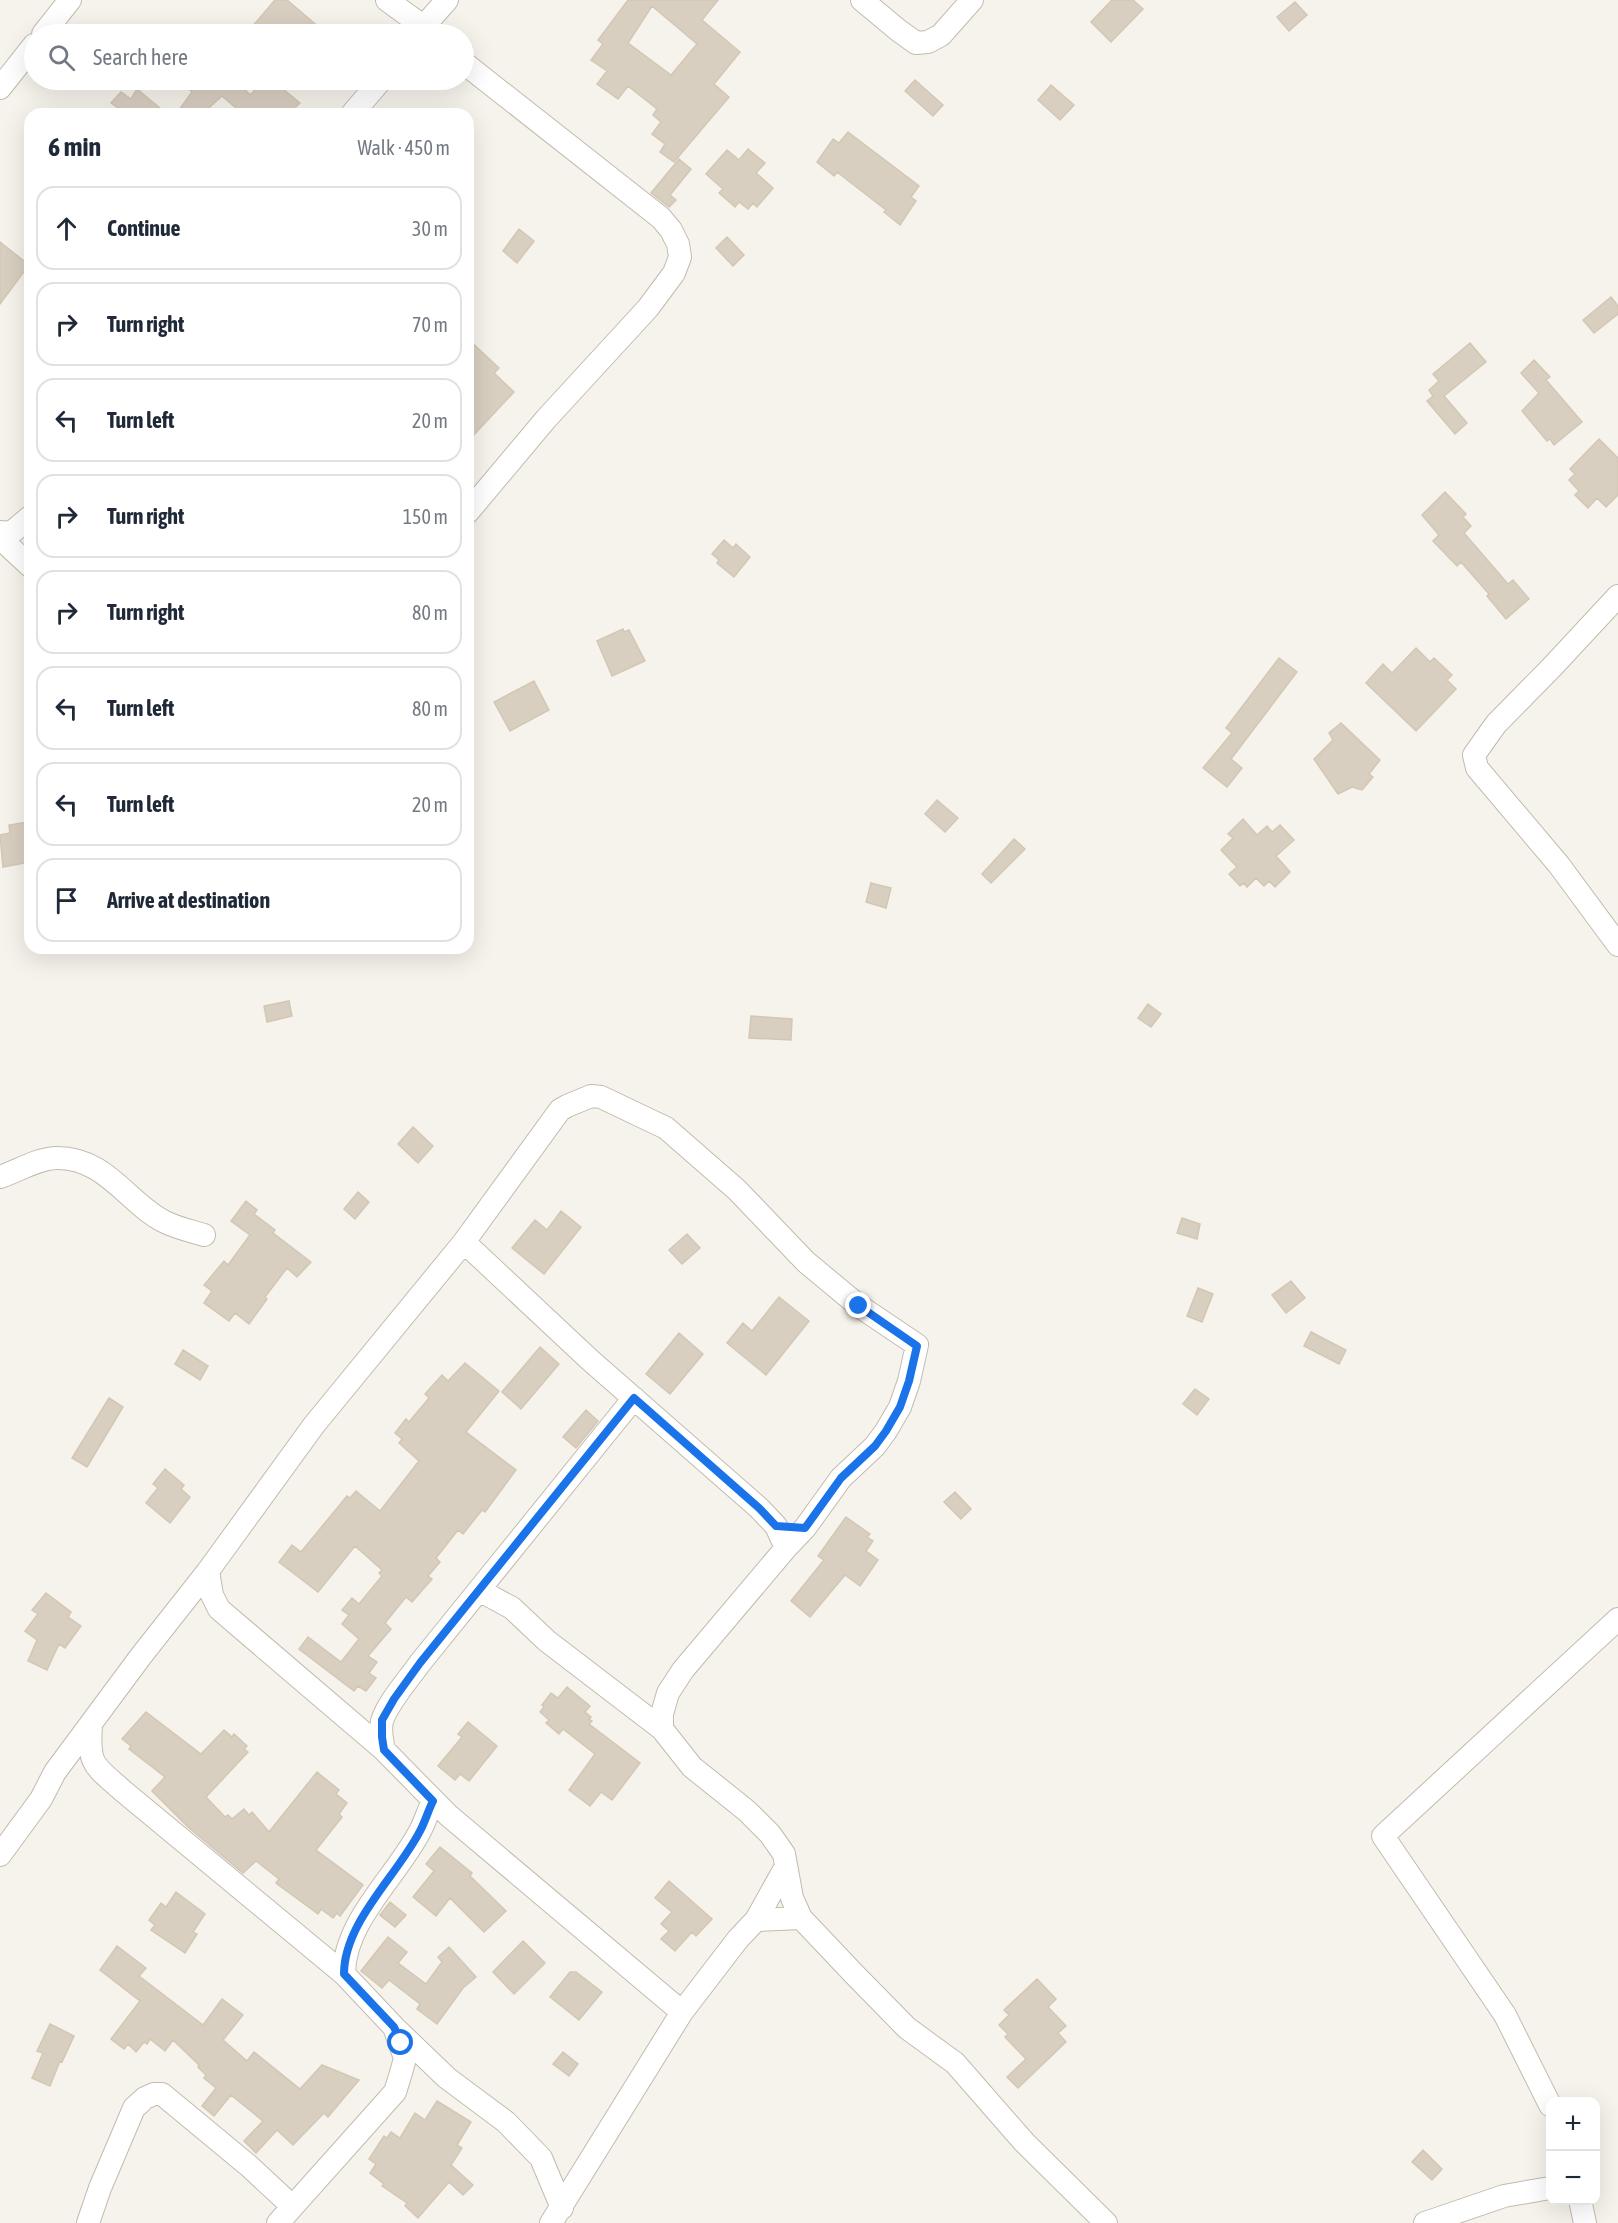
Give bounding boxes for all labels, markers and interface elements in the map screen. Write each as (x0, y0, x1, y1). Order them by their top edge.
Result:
search box (24, 24, 474, 90)
icon: search (45, 41, 78, 74)
text: Search here (93, 44, 188, 70)
text: 6 min (48, 132, 101, 162)
text: Walk · 450 m (358, 136, 450, 159)
icon: ahead (50, 212, 83, 245)
text: Continue (107, 215, 181, 241)
text: 30 m (412, 217, 448, 240)
icon: right (50, 308, 83, 341)
text: Turn right (107, 311, 184, 337)
text: 70 m (412, 313, 448, 336)
icon: left (50, 404, 83, 437)
text: Turn left (107, 407, 174, 433)
text: 20 m (412, 409, 448, 432)
icon: right (50, 500, 83, 533)
text: Turn right (107, 503, 184, 529)
text: 150 m (403, 505, 448, 528)
icon: right (50, 596, 83, 629)
text: Turn right (107, 599, 184, 625)
text: 80 m (412, 601, 448, 624)
icon: left (50, 692, 83, 725)
text: Turn left (107, 695, 174, 721)
text: 80 m (412, 697, 448, 720)
icon: left (50, 788, 83, 821)
text: Turn left (107, 791, 174, 817)
text: 20 m (412, 793, 448, 816)
icon: arrive (50, 884, 83, 917)
text: Arrive at destination (107, 887, 270, 913)
route end (845, 1292, 871, 1318)
route start (387, 2029, 413, 2055)
map controls (1546, 2097, 1600, 2205)
button: + (1546, 2097, 1600, 2151)
button: − (1546, 2151, 1600, 2205)

